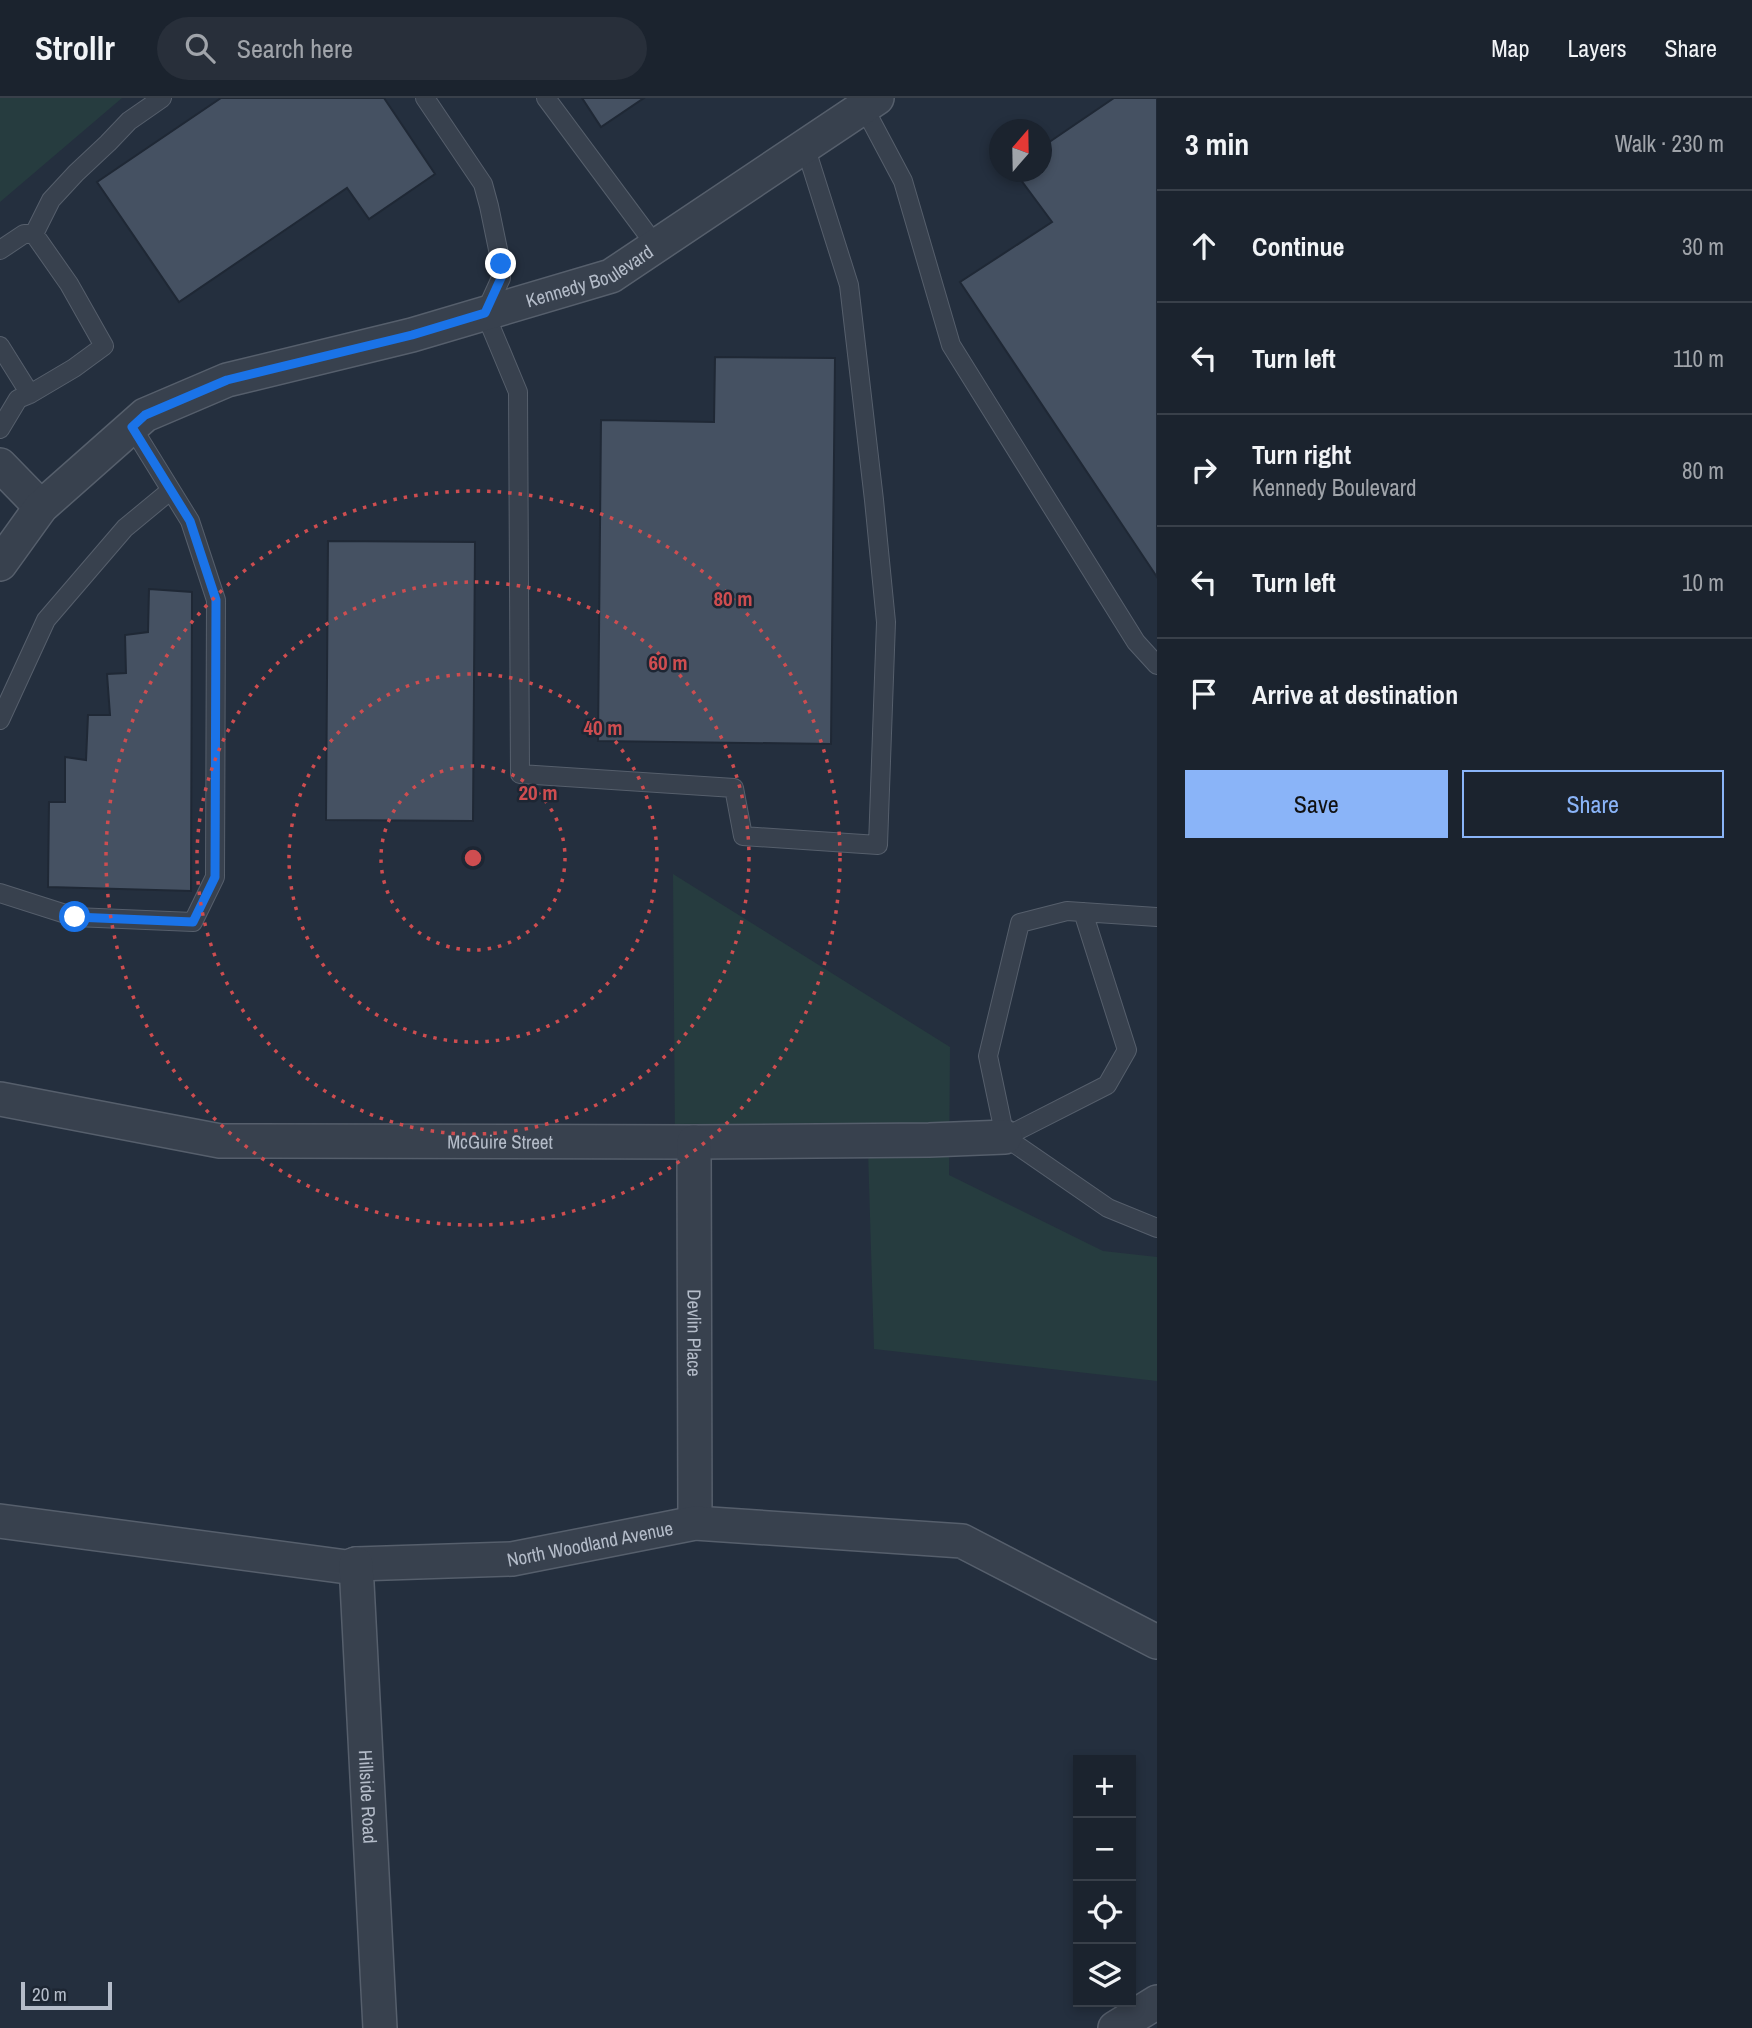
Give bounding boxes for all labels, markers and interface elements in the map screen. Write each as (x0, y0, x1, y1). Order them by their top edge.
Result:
search box (157, 17, 647, 80)
text: Strollr (35, 26, 115, 70)
icon: search (181, 29, 219, 67)
text: Search here (237, 31, 353, 66)
text: Map (1491, 32, 1529, 64)
text: Layers (1567, 32, 1626, 64)
text: Share (1664, 32, 1717, 64)
north arrow (989, 119, 1052, 182)
text: 3 min (1185, 124, 1249, 164)
text: Walk · 230 m (1615, 128, 1724, 159)
icon: ahead (1185, 227, 1223, 265)
text: Continue (1252, 229, 1344, 264)
text: 30 m (1682, 231, 1724, 262)
street label: Kennedy Boulevard (523, 239, 658, 314)
route end (485, 248, 516, 279)
icon: left (1185, 339, 1223, 377)
text: Turn left (1252, 341, 1336, 376)
text: 110 m (1673, 343, 1724, 374)
text: Turn right (1252, 437, 1351, 472)
icon: right (1185, 451, 1223, 489)
text: 80 m (1682, 455, 1724, 486)
text: Kennedy Boulevard (1252, 472, 1417, 503)
icon: left (1185, 563, 1223, 601)
text: Turn left (1252, 565, 1336, 600)
text: 10 m (1682, 567, 1724, 598)
text: 80 m (713, 584, 753, 613)
text: 60 m (648, 648, 688, 677)
icon: arrive (1185, 675, 1223, 713)
text: Arrive at destination (1252, 677, 1458, 712)
text: 40 m (583, 713, 623, 742)
button: Save (1185, 770, 1448, 838)
button: Share (1462, 770, 1724, 838)
text: 20 m (518, 778, 558, 807)
centre of rings (461, 846, 485, 870)
route start (59, 901, 90, 932)
street label: McGuire Street (447, 1128, 554, 1155)
street label: Devlin Place (681, 1289, 708, 1377)
street label: North Woodland Avenue (505, 1515, 675, 1573)
street label: Hillside Road (353, 1749, 383, 1844)
map controls (1073, 1755, 1136, 2007)
button: + (1073, 1755, 1136, 1818)
button: − (1073, 1818, 1136, 1881)
button: locate (1073, 1881, 1136, 1944)
button: layers (1073, 1944, 1136, 2007)
scale bar (21, 1979, 112, 2011)
text: 20 m (32, 1981, 67, 2007)

